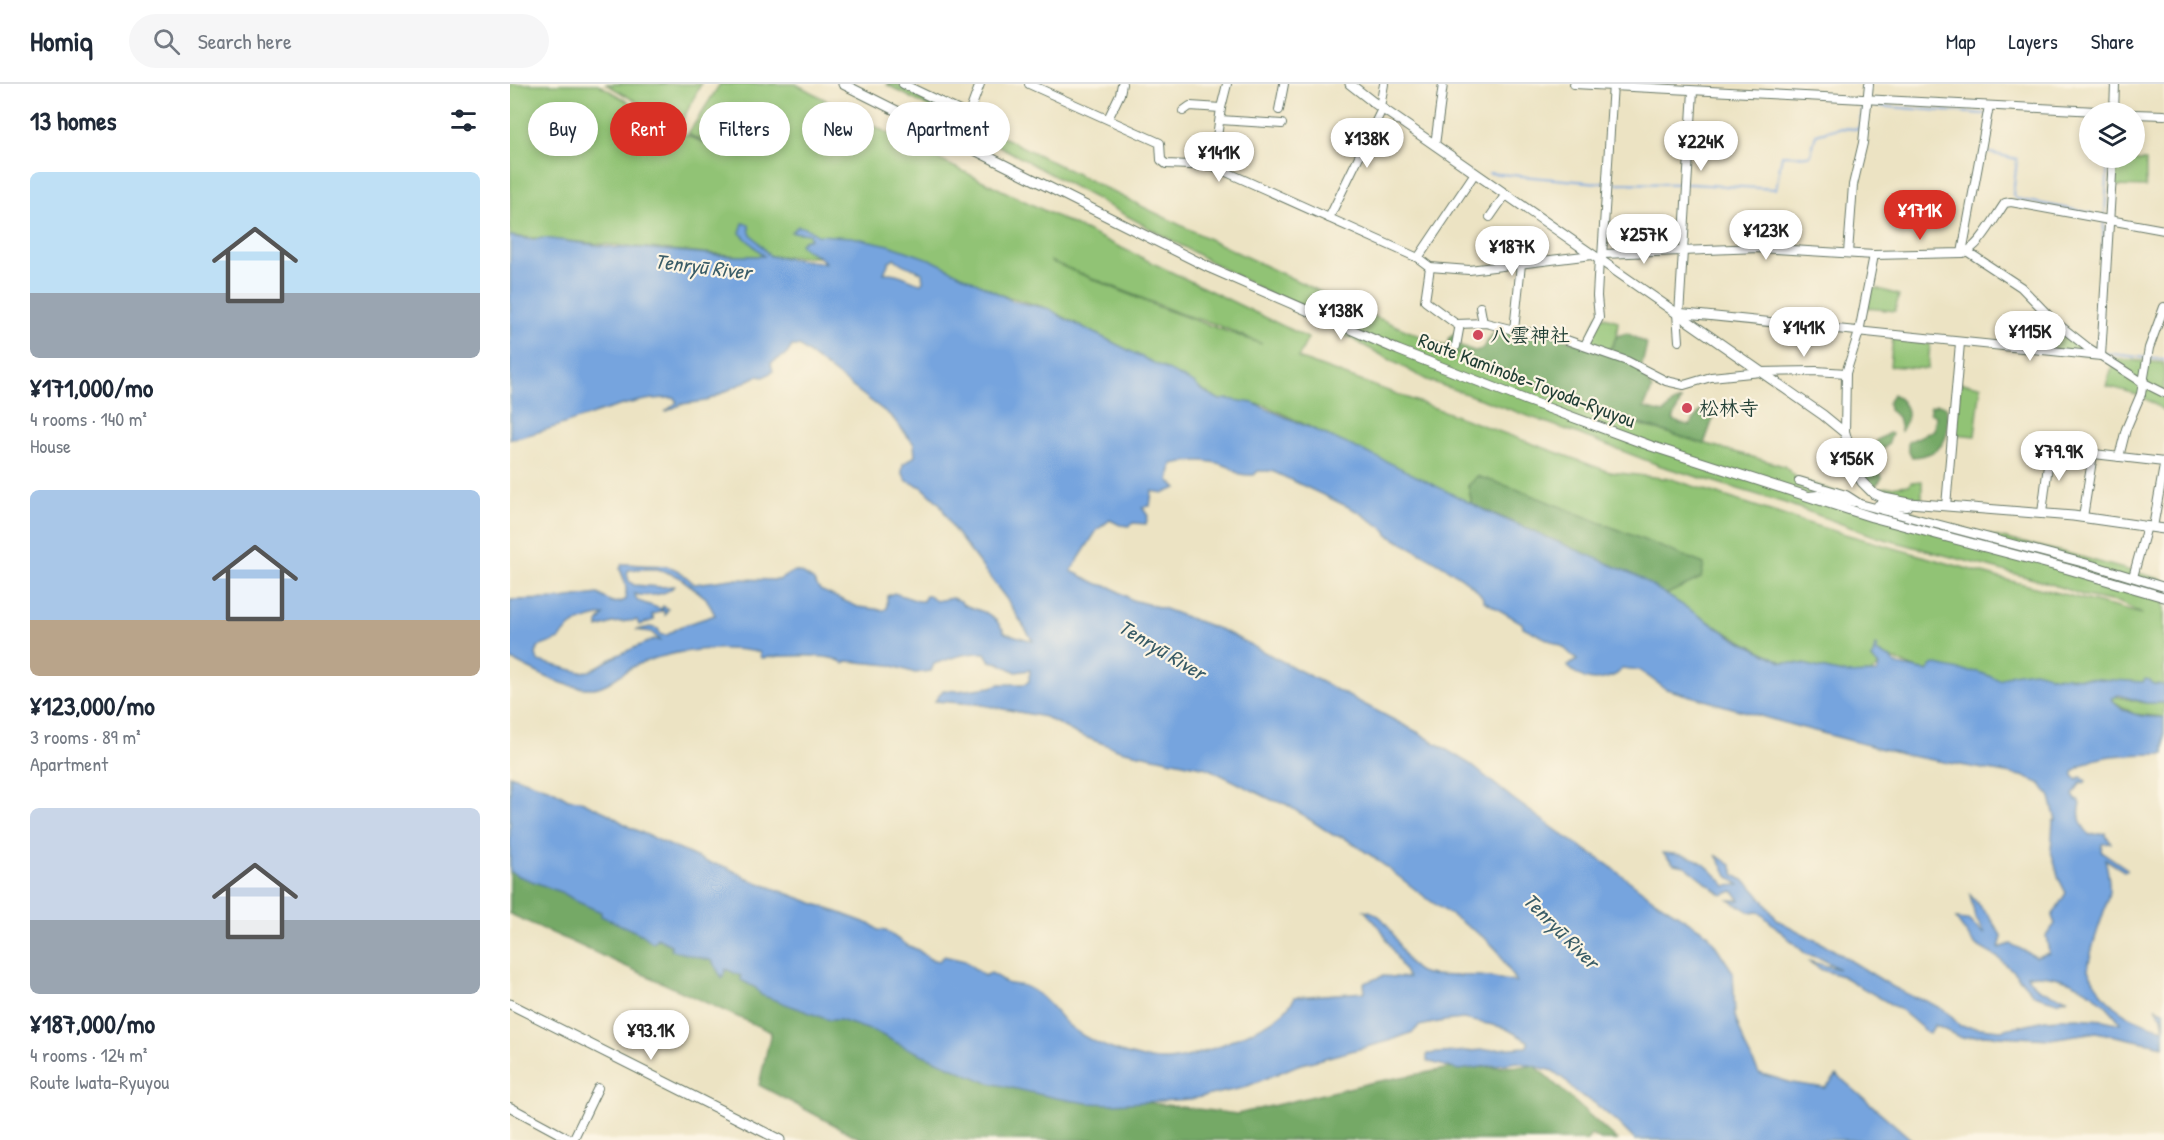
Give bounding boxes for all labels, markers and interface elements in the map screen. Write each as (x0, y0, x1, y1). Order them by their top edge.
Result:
search box (129, 14, 549, 68)
text: Homiq (30, 22, 93, 60)
icon: search (150, 25, 183, 58)
text: Search here (198, 26, 292, 56)
text: Map (1946, 27, 1975, 56)
text: Layers (2008, 27, 2058, 56)
text: Share (2091, 27, 2134, 56)
chip: Buy (528, 102, 598, 156)
chip: Rent (610, 102, 687, 156)
chip: Filters (699, 102, 790, 156)
chip: New (802, 102, 874, 156)
chip: Apartment (886, 102, 1010, 156)
map controls (2079, 102, 2145, 168)
button: layers (2079, 102, 2145, 168)
text: 13 homes (30, 103, 117, 138)
icon: filters (447, 104, 480, 137)
pin: ¥138K (1325, 118, 1409, 169)
pin: ¥224K (1659, 121, 1743, 172)
text: ¥138K (1345, 124, 1389, 151)
text: ¥224K (1678, 127, 1724, 154)
pin: ¥141K (1177, 132, 1261, 183)
text: ¥141K (1198, 138, 1240, 165)
pin: ¥171K (1878, 190, 1962, 241)
text: ¥171K (1898, 196, 1942, 223)
pin: ¥123K (1724, 210, 1808, 261)
icon: home (201, 211, 309, 319)
pin: ¥257K (1602, 214, 1686, 265)
text: ¥123K (1743, 216, 1789, 243)
text: ¥257K (1620, 220, 1668, 247)
pin: ¥187K (1470, 226, 1554, 277)
text: ¥187K (1489, 232, 1535, 259)
water label: Tenryū River (653, 246, 756, 287)
pin: ¥138K (1299, 290, 1383, 341)
text: ¥138K (1319, 296, 1363, 323)
pin: ¥141K (1762, 307, 1846, 358)
pin: ¥115K (1988, 311, 2072, 362)
text: ¥141K (1783, 313, 1825, 340)
text: ¥115K (2009, 317, 2051, 344)
place label: 八雲神社 (1490, 321, 1570, 348)
street label: Route Kaminobe-Toyoda-Ryuyou (1415, 326, 1639, 433)
marker: 八雲神社 (1471, 328, 1485, 342)
text: ¥171,000/mo (30, 370, 153, 405)
place label: 松林寺 (1699, 394, 1759, 421)
marker: 松林寺 (1680, 401, 1694, 415)
text: 4 rooms · 140 m² (30, 405, 147, 432)
pin: ¥79.9K (2010, 431, 2108, 482)
text: House (30, 432, 71, 459)
text: ¥79.9K (2035, 437, 2083, 464)
pin: ¥156K (1810, 438, 1894, 489)
text: ¥156K (1830, 444, 1874, 471)
icon: home (201, 529, 309, 637)
water label: Tenryū River (1113, 612, 1214, 688)
text: ¥123,000/mo (30, 688, 155, 723)
text: 3 rooms · 89 m² (30, 723, 141, 750)
text: Apartment (30, 750, 108, 777)
icon: home (201, 847, 309, 955)
water label: Tenryū River (1517, 886, 1608, 977)
text: ¥187,000/mo (30, 1006, 155, 1041)
pin: ¥93.1K (602, 1010, 700, 1061)
text: ¥93.1K (627, 1016, 675, 1043)
text: 4 rooms · 124 m² (30, 1041, 147, 1068)
text: Route Iwata-Ryuyou (30, 1068, 169, 1095)

